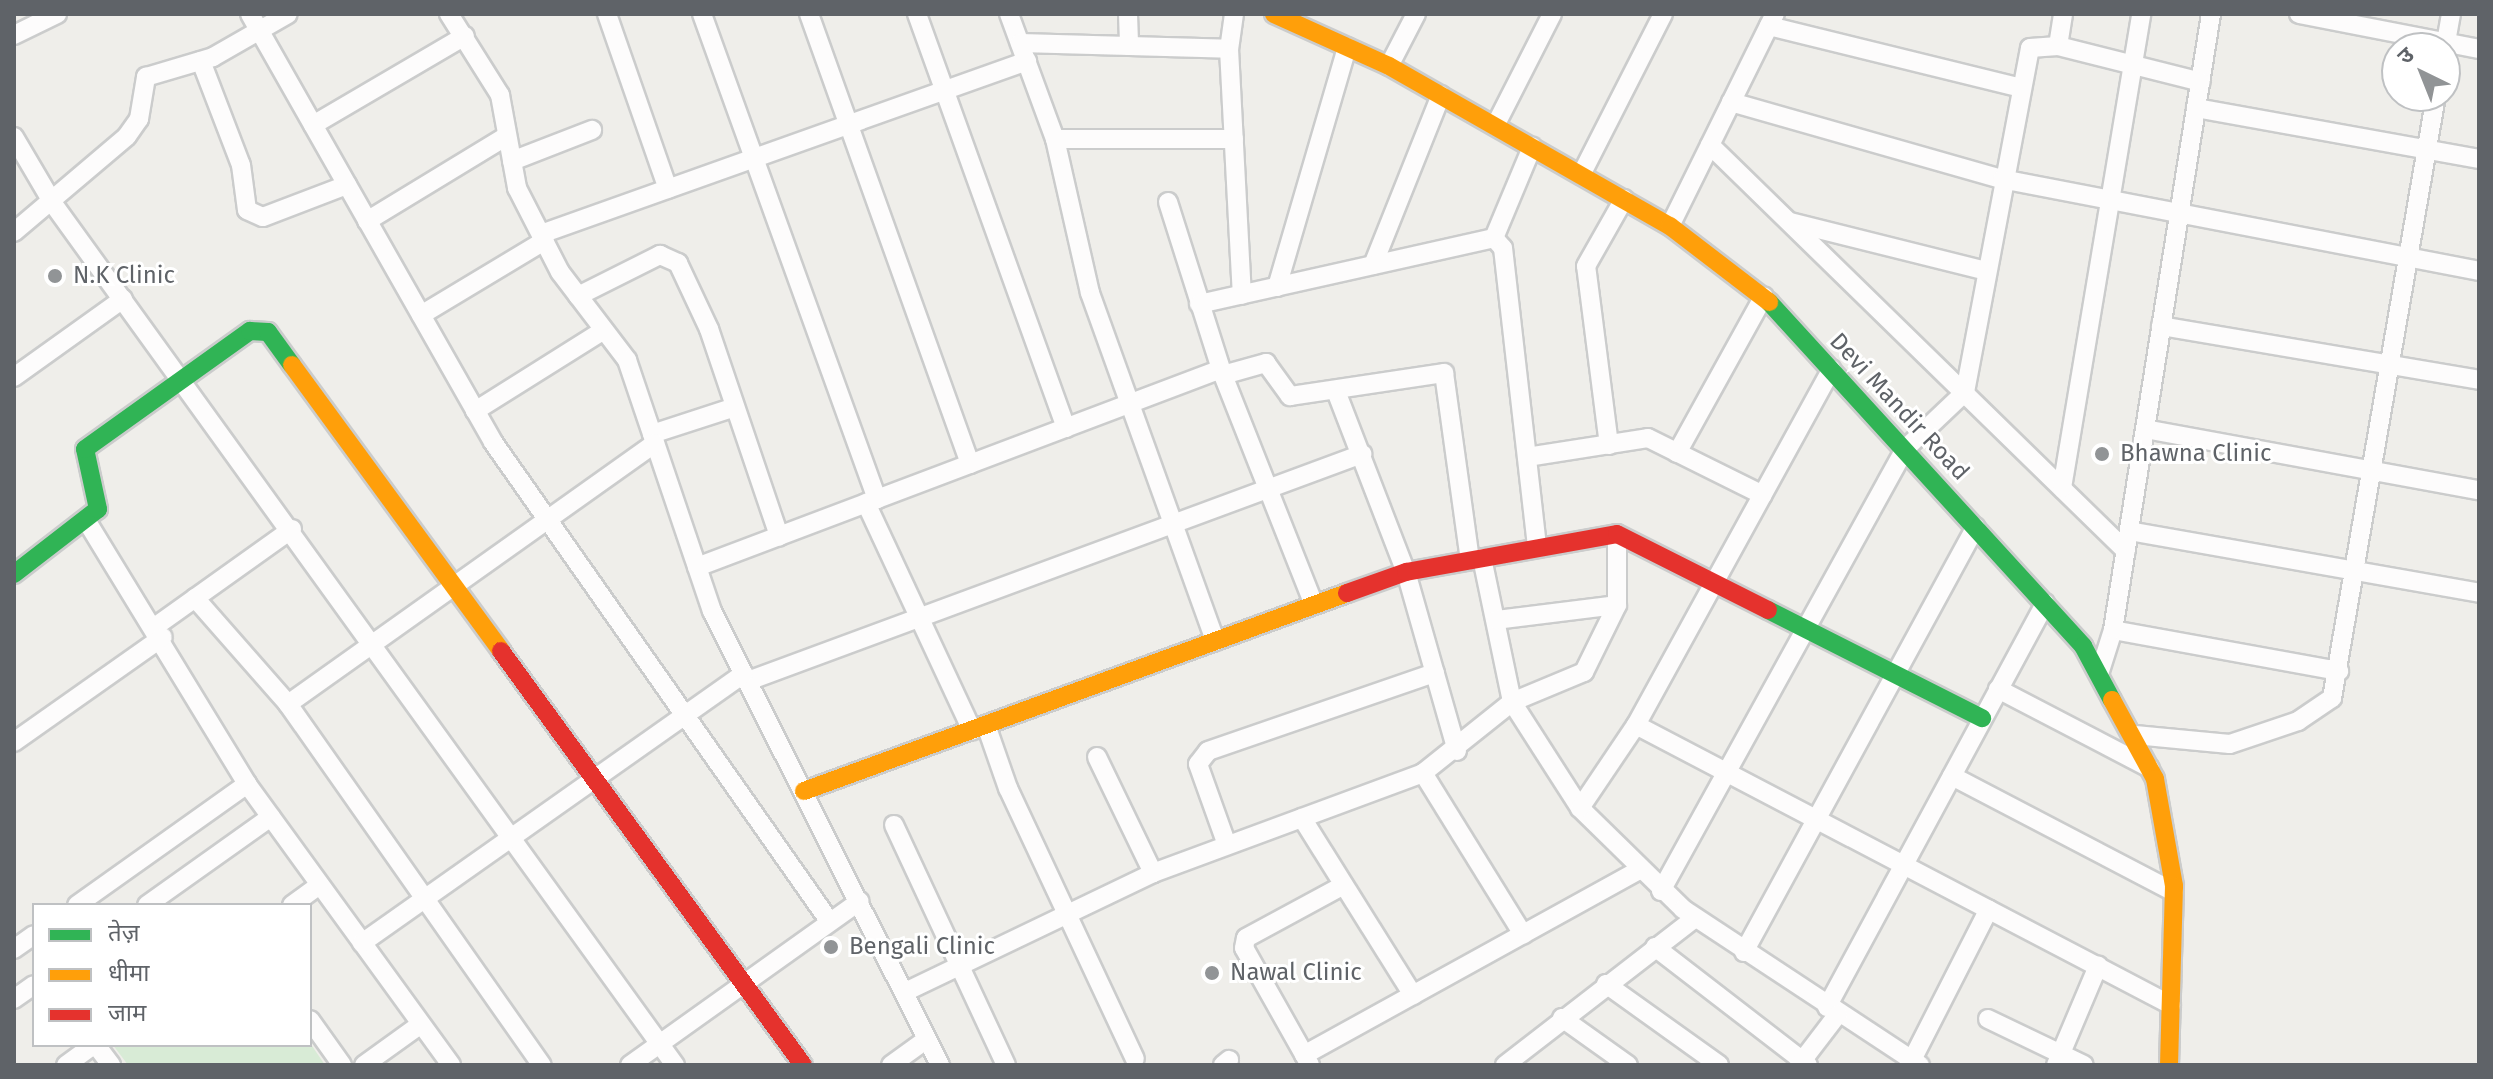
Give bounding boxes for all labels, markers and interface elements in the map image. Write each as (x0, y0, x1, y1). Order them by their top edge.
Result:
north arrow (2381, 32, 2461, 112)
text: उ (2392, 41, 2420, 70)
place label: N.K Clinic (73, 262, 175, 290)
marker: N.K Clinic (44, 265, 66, 287)
street label: Devi Mandir Road (1823, 327, 1975, 487)
place label: Bhawna Clinic (2120, 440, 2272, 468)
marker: Bhawna Clinic (2091, 443, 2113, 465)
legend (32, 903, 312, 1047)
text: तेज़ (108, 919, 140, 947)
place label: Bengali Clinic (849, 933, 995, 961)
marker: Bengali Clinic (820, 936, 842, 958)
text: धीमा (108, 959, 150, 987)
place label: Nawal Clinic (1230, 959, 1362, 987)
marker: Nawal Clinic (1201, 962, 1223, 984)
text: जाम (108, 999, 146, 1027)

